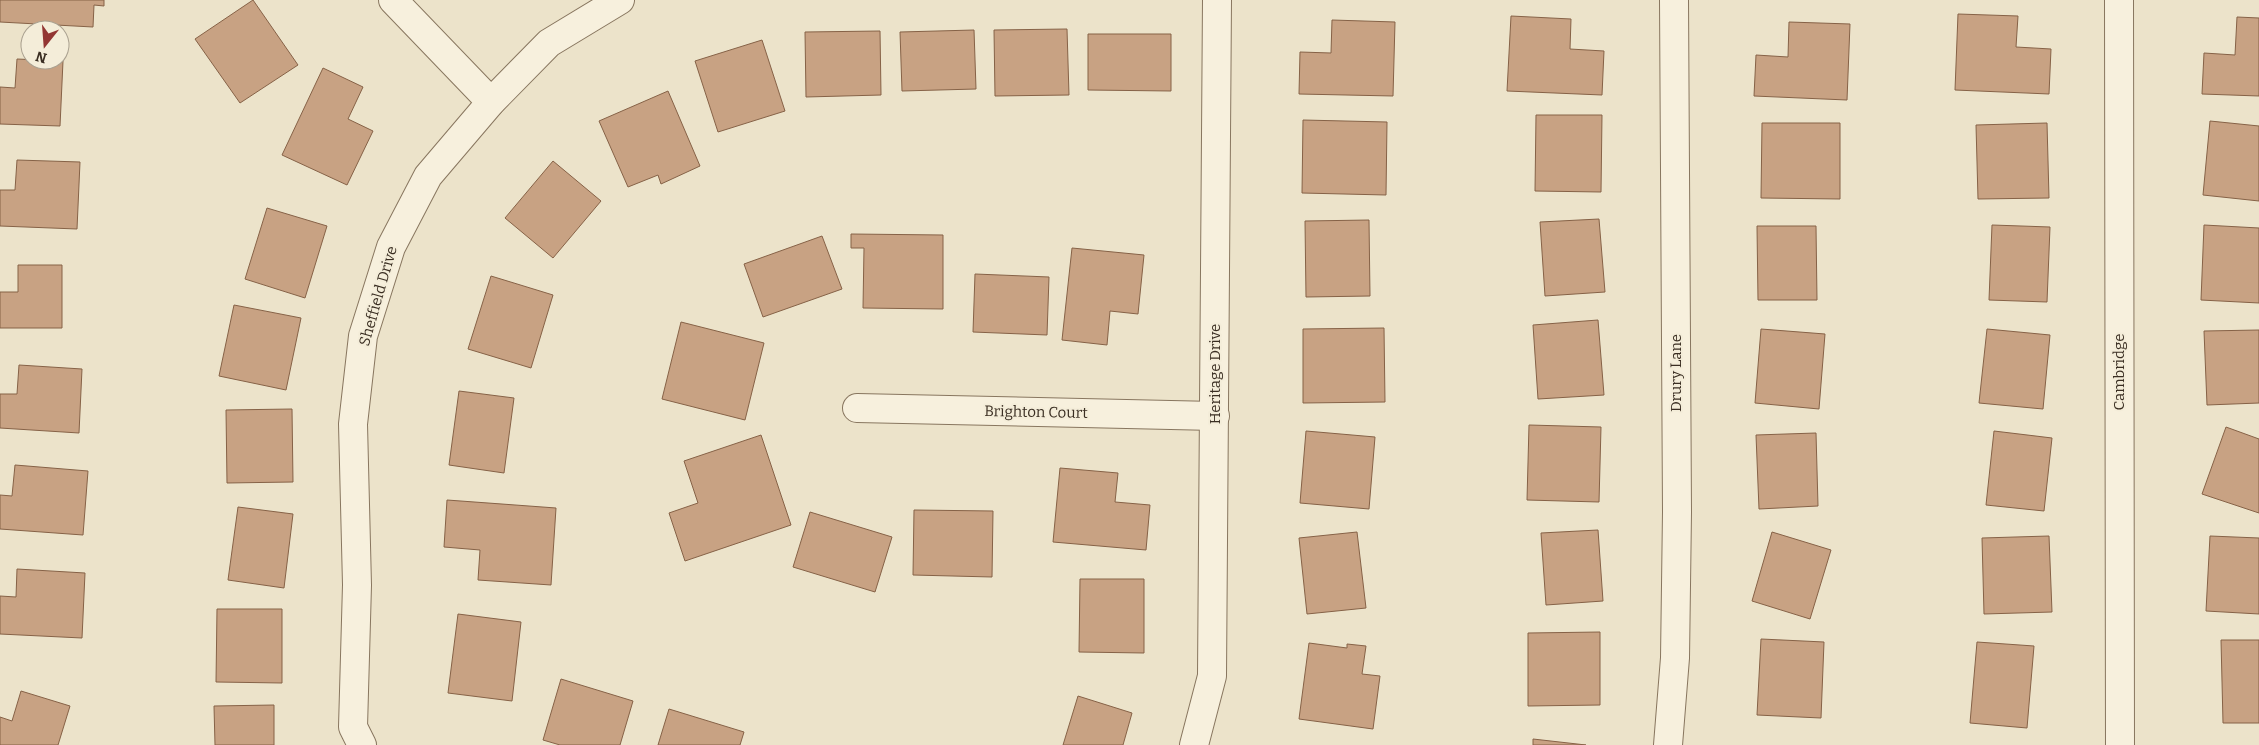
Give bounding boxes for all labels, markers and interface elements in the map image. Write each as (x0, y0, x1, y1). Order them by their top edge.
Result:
north arrow (20, 20, 70, 70)
text: N (34, 47, 49, 67)
street label: Sheffield Drive (355, 244, 401, 348)
street label: Heritage Drive (1206, 324, 1224, 424)
street label: Drury Lane (1667, 334, 1685, 412)
street label: Cambridge (2110, 334, 2128, 410)
street label: Brighton Court (984, 402, 1088, 422)

